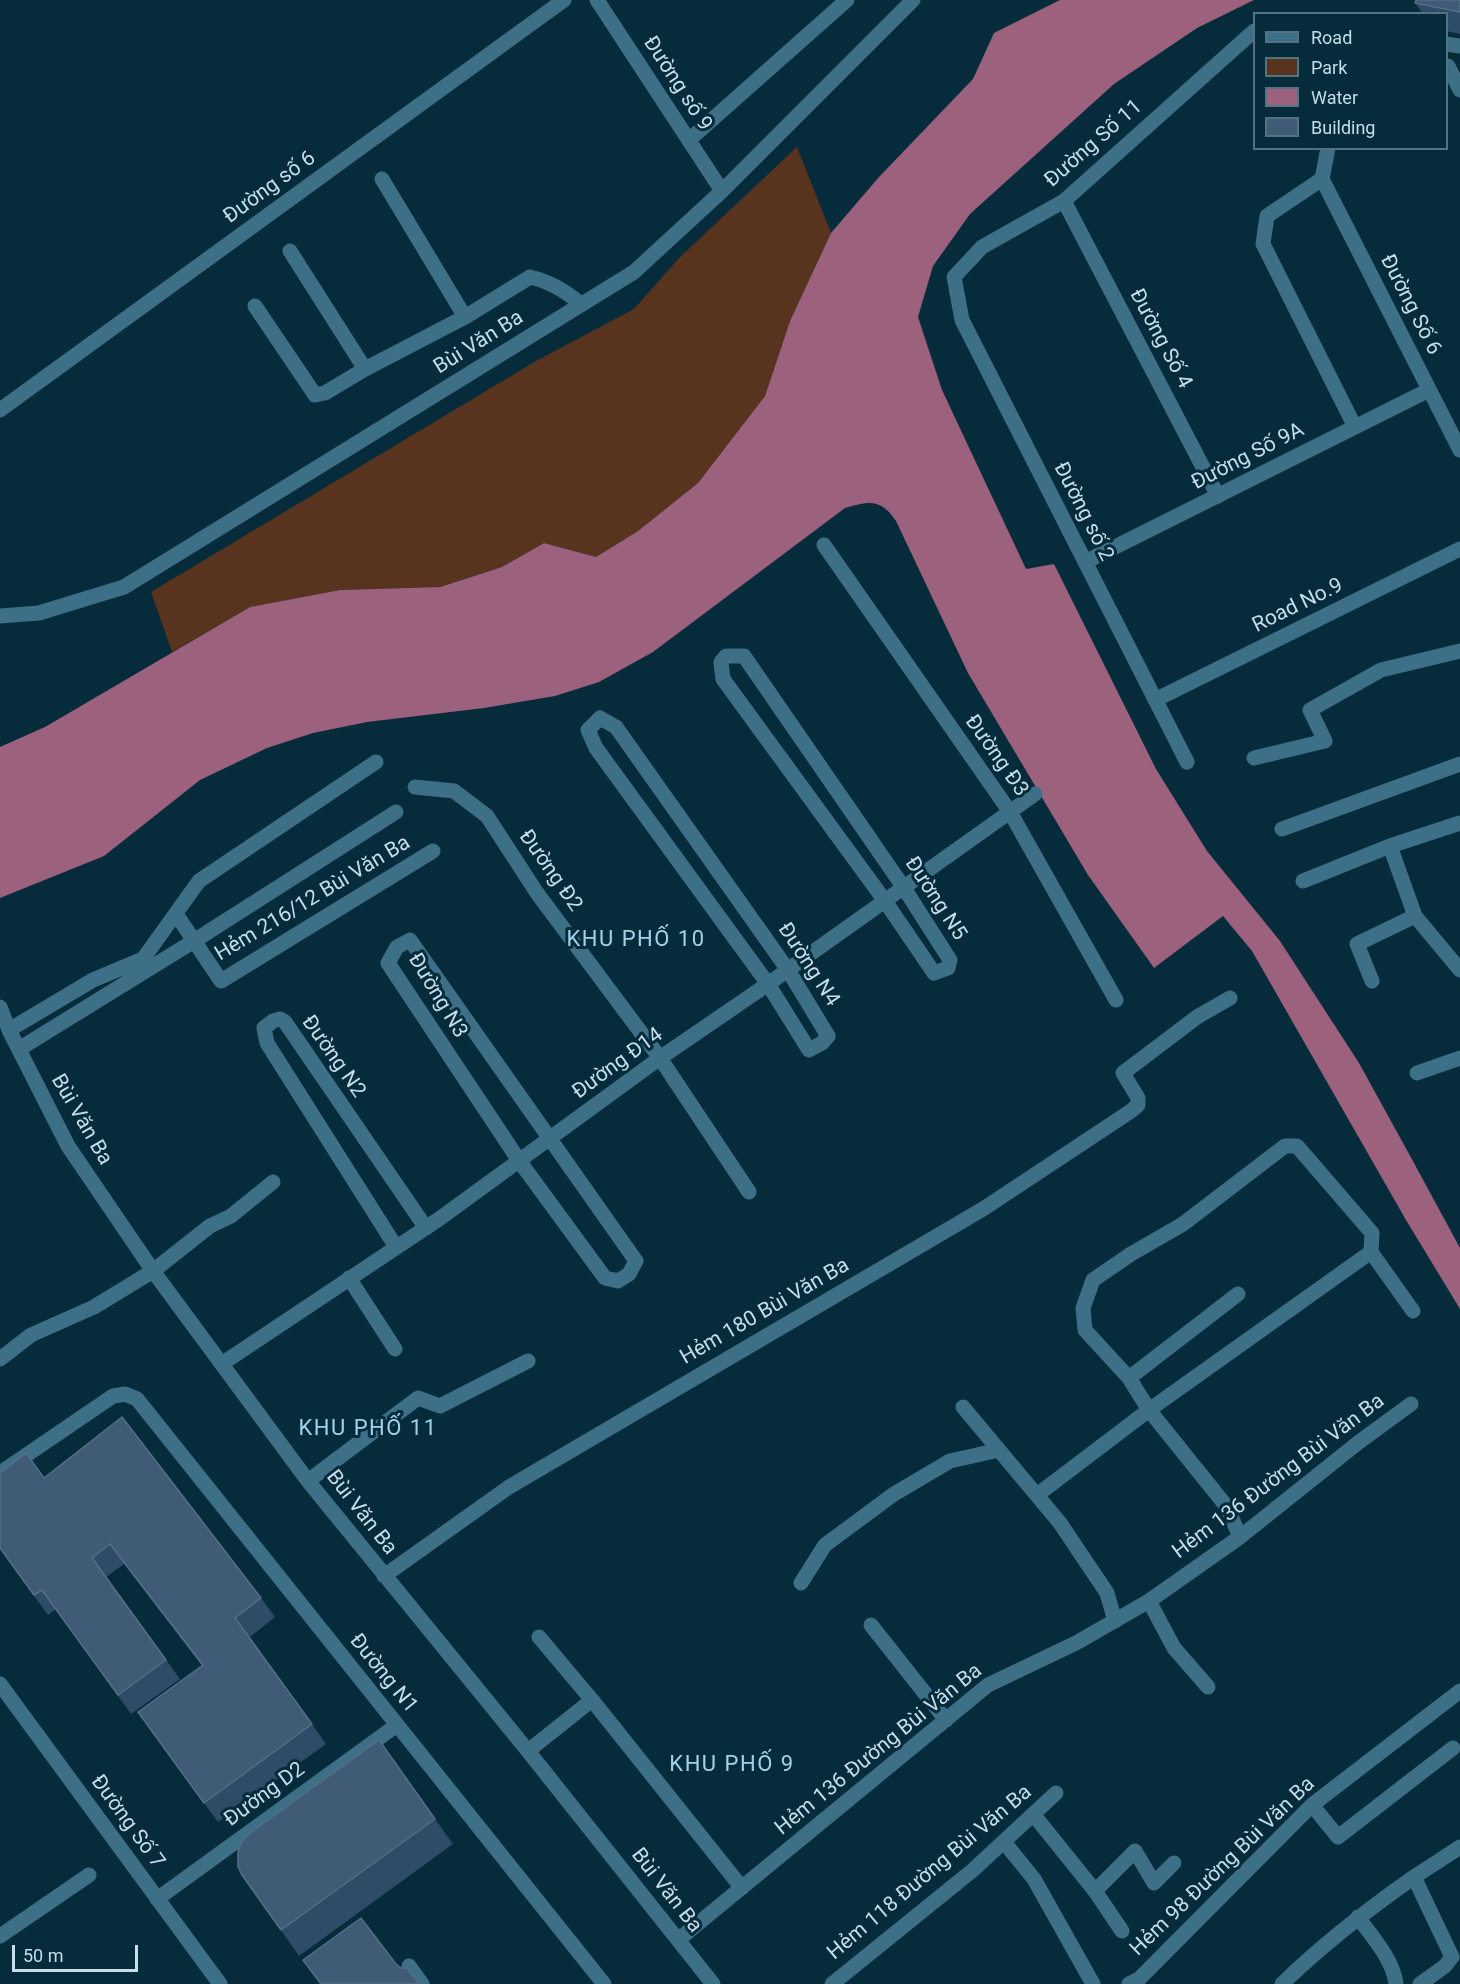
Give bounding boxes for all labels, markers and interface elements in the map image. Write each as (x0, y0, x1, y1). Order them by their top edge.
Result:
legend (1253, 12, 1448, 150)
text: Road (1311, 27, 1352, 48)
street label: Đường số 9 (637, 32, 717, 136)
text: Park (1311, 57, 1347, 78)
text: Water (1311, 87, 1358, 108)
street label: Đường Số 11 (1040, 95, 1148, 193)
text: Building (1311, 117, 1375, 138)
street label: Đường số 6 (219, 146, 321, 230)
street label: Đường Số 6 (1374, 251, 1446, 359)
street label: Đường Số 4 (1123, 285, 1197, 393)
street label: Bùi Văn Ba (430, 306, 528, 380)
street label: Đường Số 9A (1188, 418, 1308, 496)
street label: Đường số 2 (1047, 458, 1119, 566)
street label: Road No.9 (1249, 573, 1347, 639)
street label: Đường Đ3 (959, 710, 1033, 802)
street label: Đường Đ2 (513, 825, 587, 917)
street label: Hẻm 216/12 Bùi Văn Ba (211, 831, 415, 967)
street label: Đường N5 (899, 853, 971, 945)
street label: Đường N4 (772, 919, 844, 1011)
district label: KHU PHỐ 10 (566, 927, 706, 953)
street label: Đường N3 (402, 949, 472, 1043)
street label: Đường N2 (296, 1011, 370, 1103)
street label: Đường Đ14 (568, 1023, 668, 1105)
street label: Bùi Văn Ba (45, 1070, 117, 1170)
street label: Hẻm 180 Bùi Văn Ba (676, 1253, 854, 1371)
street label: Hẻm 136 Đường Bùi Văn Ba (1168, 1389, 1390, 1565)
district label: KHU PHỐ 11 (298, 1416, 438, 1442)
street label: Bùi Văn Ba (320, 1466, 402, 1560)
street label: Đường N1 (343, 1629, 423, 1719)
street label: Hẻm 136 Đường Bùi Văn Ba (771, 1659, 987, 1841)
district label: KHU PHỐ 9 (669, 1752, 795, 1778)
street label: Đường D2 (220, 1757, 310, 1833)
street label: Đường Số 7 (85, 1770, 169, 1874)
street label: Hẻm 98 Đường Bùi Văn Ba (1125, 1772, 1321, 1962)
street label: Hẻm 118 Đường Bùi Văn Ba (823, 1780, 1037, 1966)
street label: Bùi Văn Ba (625, 1844, 707, 1938)
scale bar (15, 1933, 141, 1971)
text: 50 m (23, 1945, 63, 1966)

